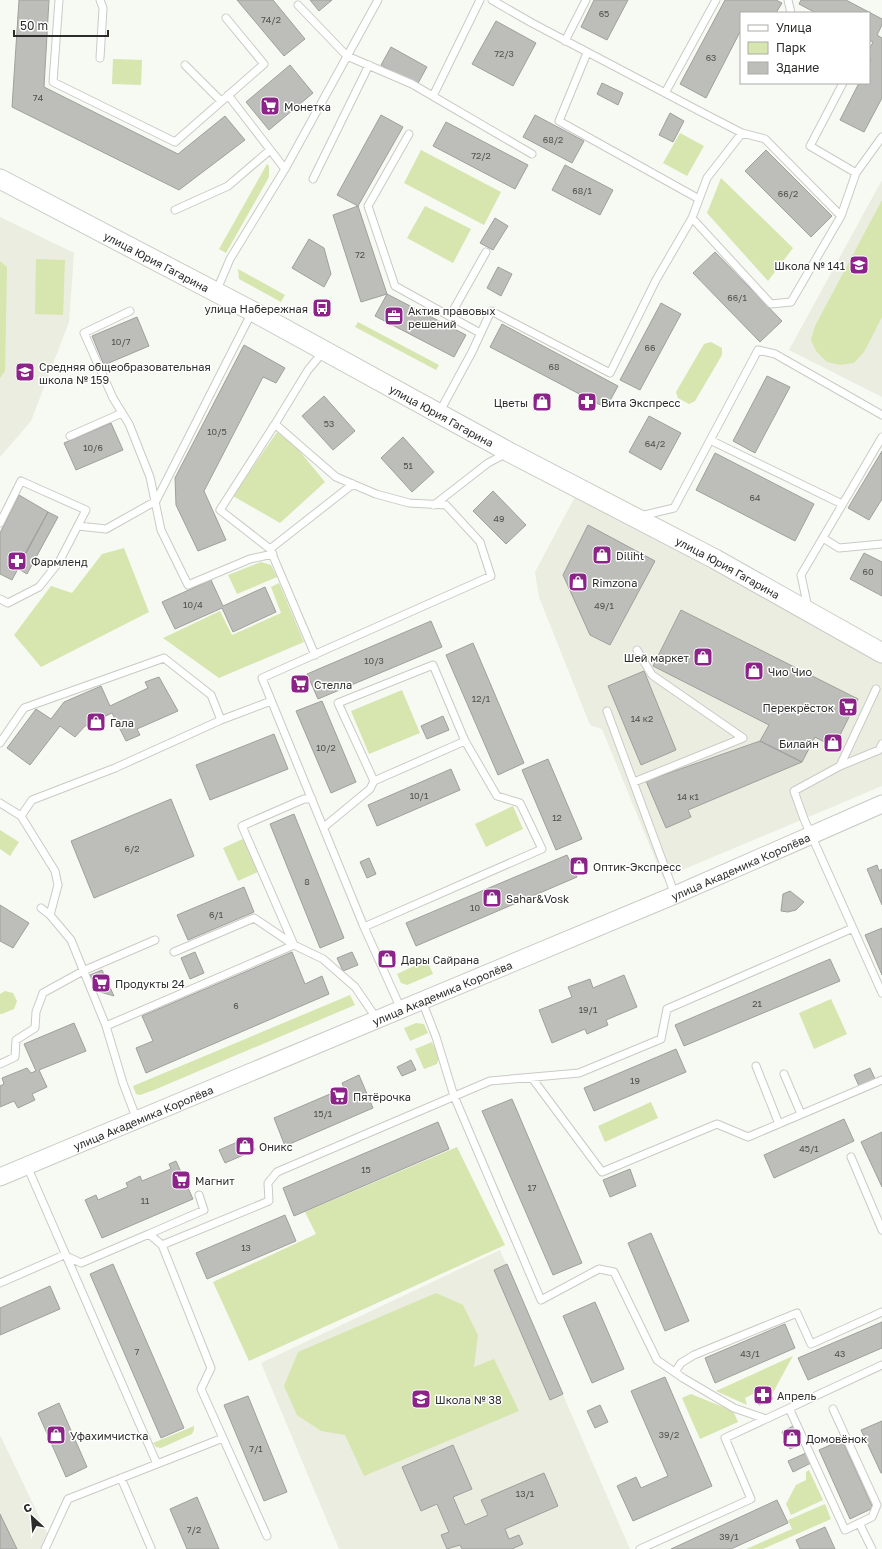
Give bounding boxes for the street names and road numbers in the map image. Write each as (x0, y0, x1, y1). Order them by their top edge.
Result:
street label: улица Юрия Гагарина (102, 228, 212, 294)
street label: улица Юрия Гагарина (388, 381, 496, 449)
street label: улица Юрия Гагарина (674, 533, 782, 601)
street label: улица Академика Королёва (669, 830, 812, 902)
street label: улица Академика Королёва (370, 957, 514, 1027)
street label: улица Академика Королёва (71, 1082, 215, 1152)

